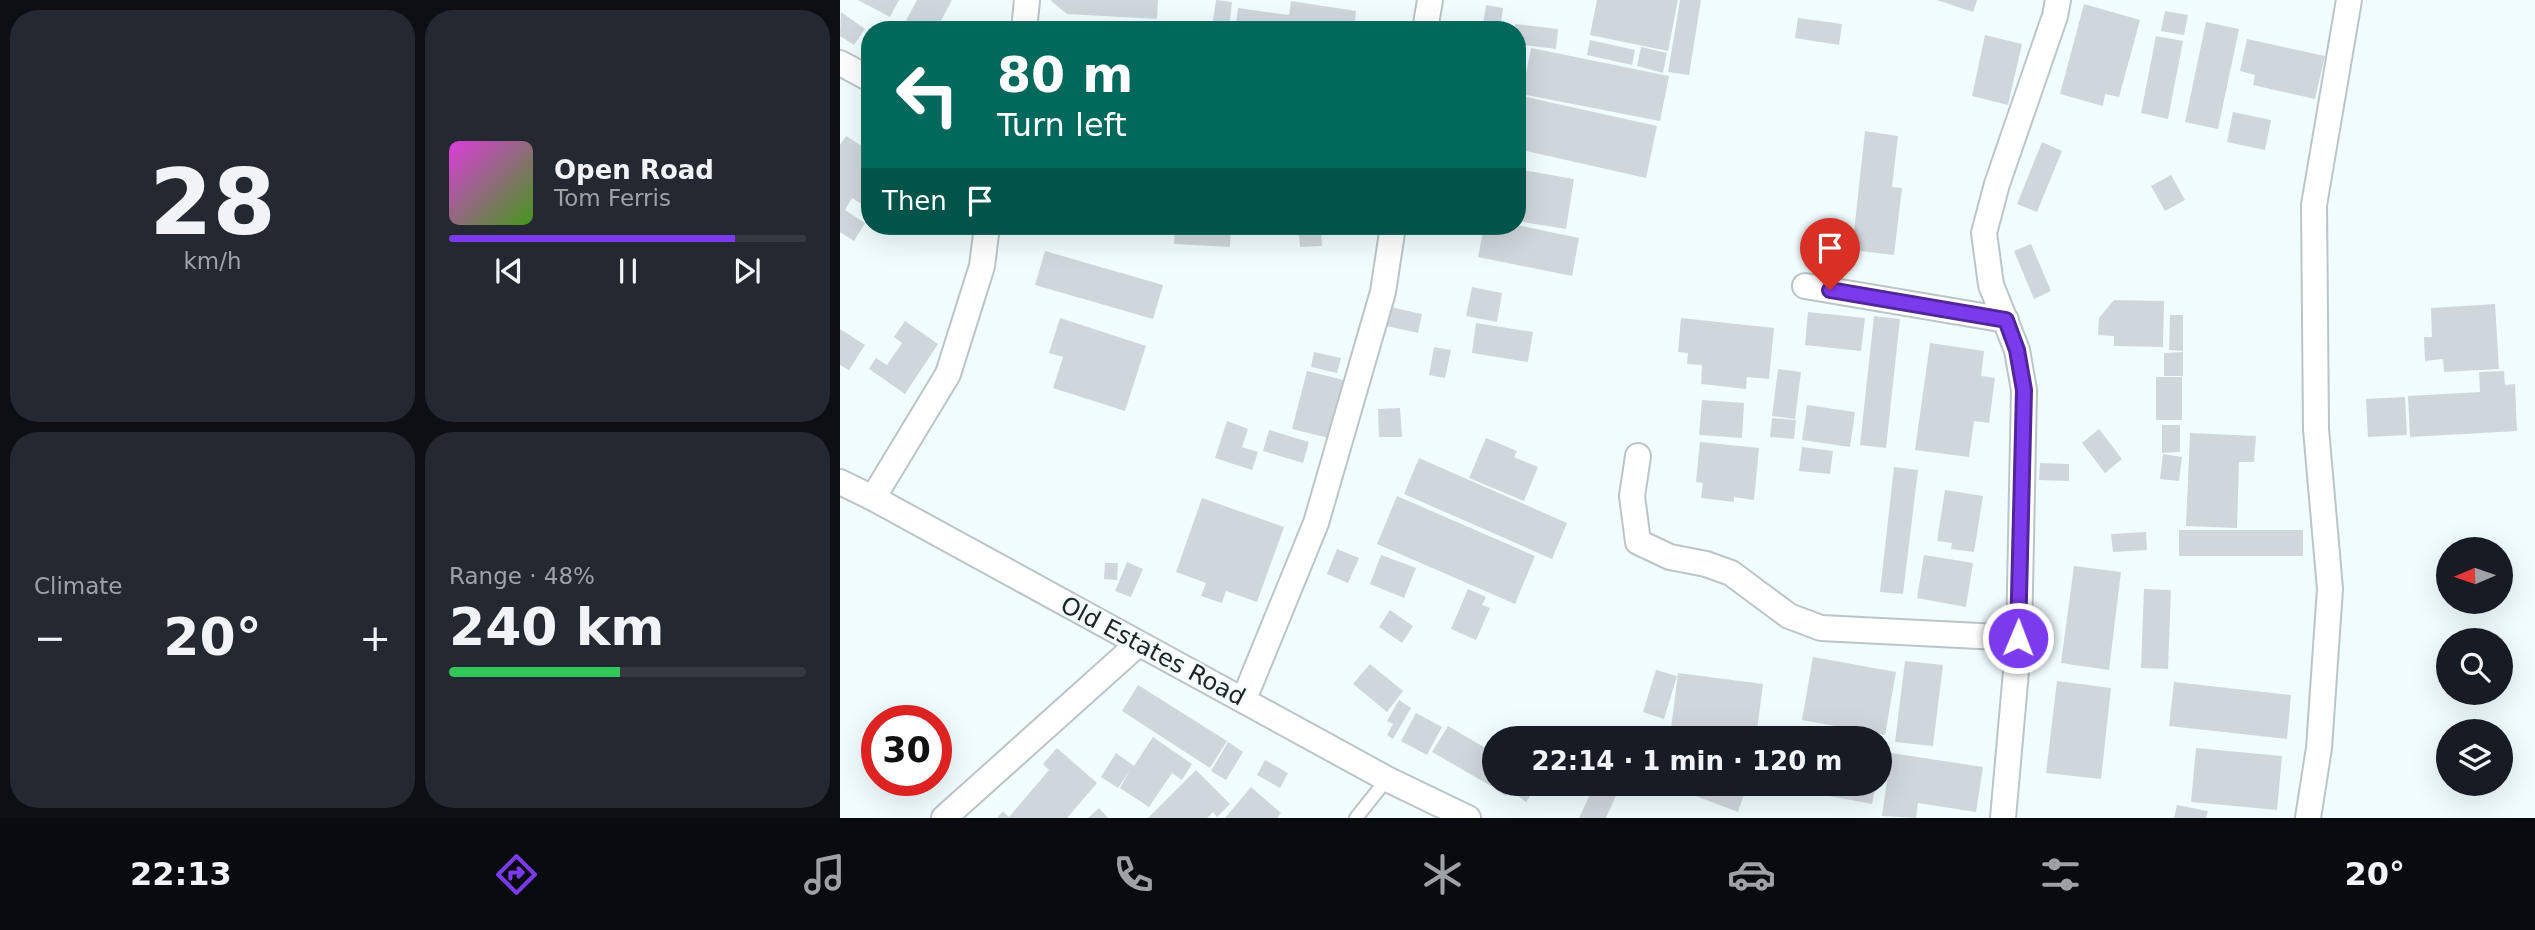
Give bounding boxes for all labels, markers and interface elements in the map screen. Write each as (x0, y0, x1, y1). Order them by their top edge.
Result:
text: 80 m (997, 47, 1133, 104)
icon: left (882, 49, 973, 140)
text: Turn left (997, 106, 1127, 144)
text: 28 (149, 150, 276, 255)
text: Open Road (554, 155, 714, 185)
icon: arrive (961, 182, 999, 220)
text: Tom Ferris (554, 185, 671, 211)
text: Then (882, 186, 947, 216)
pin (1800, 218, 1860, 290)
icon: arrive (1811, 229, 1849, 267)
text: km/h (183, 248, 242, 274)
icon: previous (490, 252, 528, 290)
icon: pause (609, 252, 647, 290)
icon: next (728, 252, 766, 290)
north arrow (2436, 537, 2513, 614)
map controls (2436, 537, 2513, 796)
text: Range · 48% (449, 563, 595, 589)
text: Climate (34, 573, 123, 599)
street label: Old Estates Road (1056, 591, 1250, 711)
text: 240 km (449, 597, 664, 657)
position arrow (1981, 601, 2055, 675)
text: 20° (163, 607, 262, 667)
text: − (34, 616, 66, 660)
text: + (359, 616, 391, 660)
button: search (2436, 628, 2513, 705)
speed limit sign: 30 (861, 705, 952, 796)
button: layers (2436, 719, 2513, 796)
text: 22:14 · 1 min · 120 m (1532, 746, 1842, 776)
icon: directions (492, 850, 541, 899)
icon: music (800, 850, 849, 899)
icon: phone (1109, 850, 1158, 899)
icon: climate (1418, 850, 1467, 899)
icon: car (1727, 850, 1776, 899)
icon: filters (2036, 850, 2085, 899)
text: 22:13 (130, 855, 232, 893)
text: 20° (2344, 855, 2405, 893)

